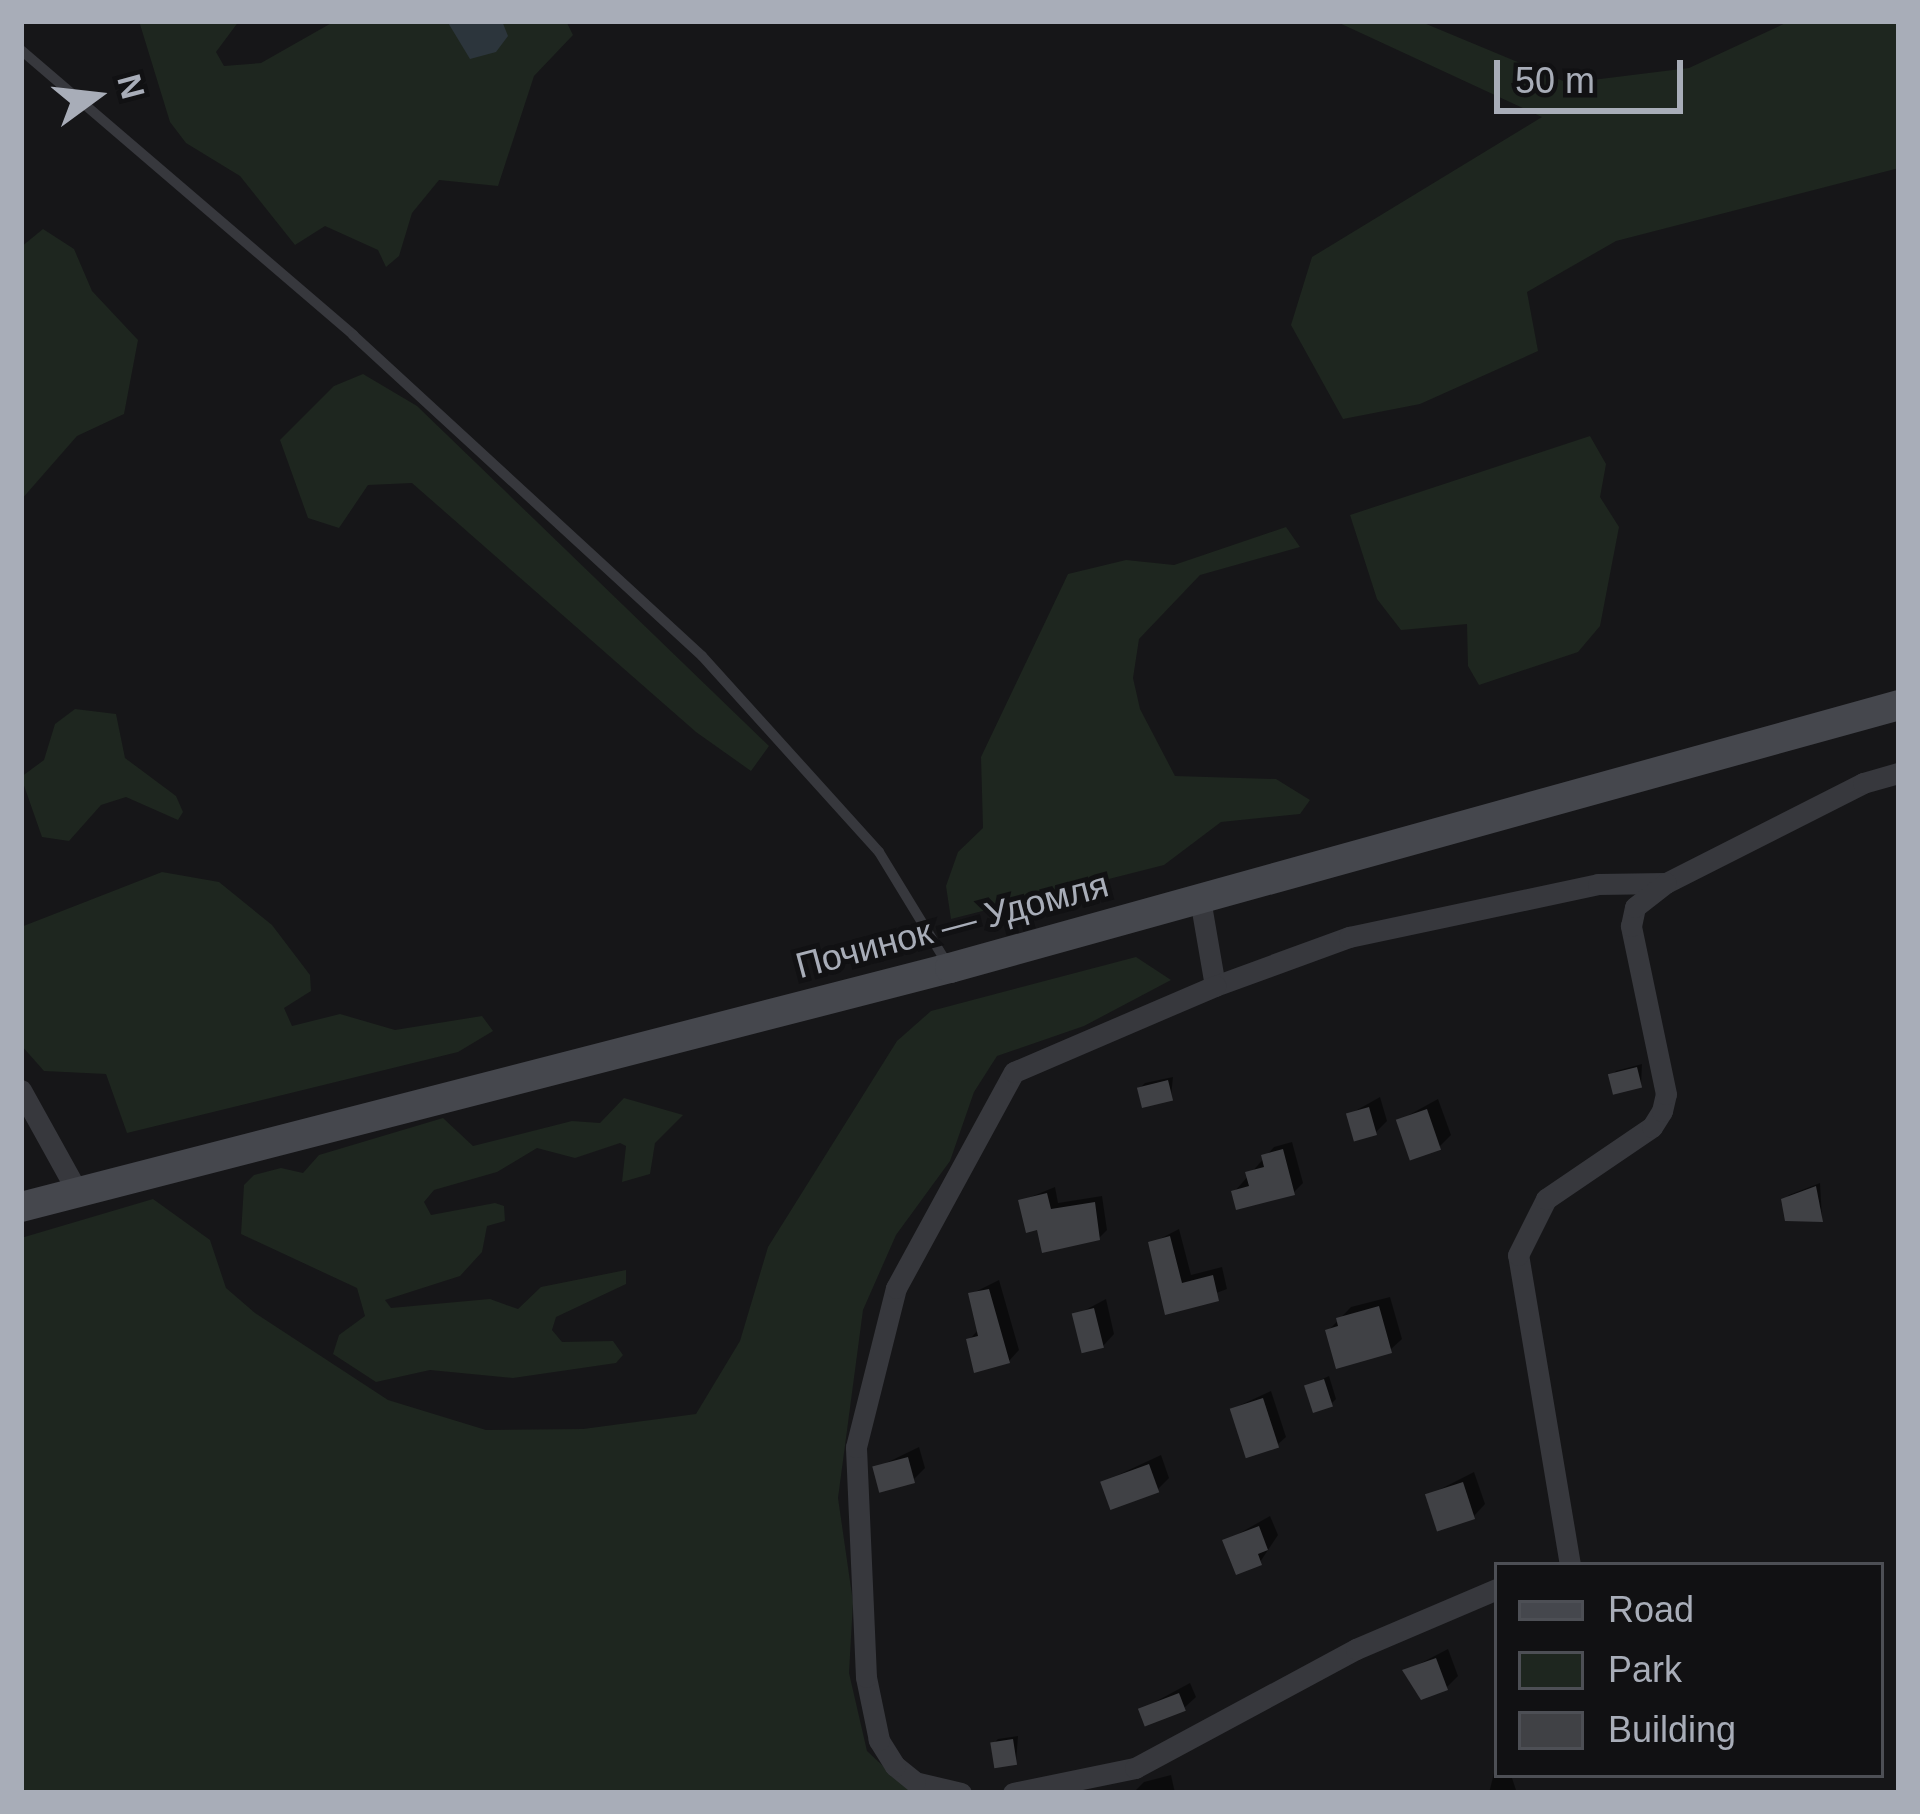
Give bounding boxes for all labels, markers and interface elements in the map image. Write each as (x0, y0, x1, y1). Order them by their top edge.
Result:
north arrow (36, 36, 156, 156)
scale bar (1500, 36, 1689, 110)
text: 50 m (1515, 60, 1595, 101)
text: N (110, 70, 152, 103)
street label: Починок — Удомля (791, 862, 1113, 988)
legend (1494, 1562, 1884, 1778)
text: Road (1608, 1589, 1694, 1630)
text: Park (1608, 1649, 1682, 1690)
text: Building (1608, 1709, 1736, 1750)

